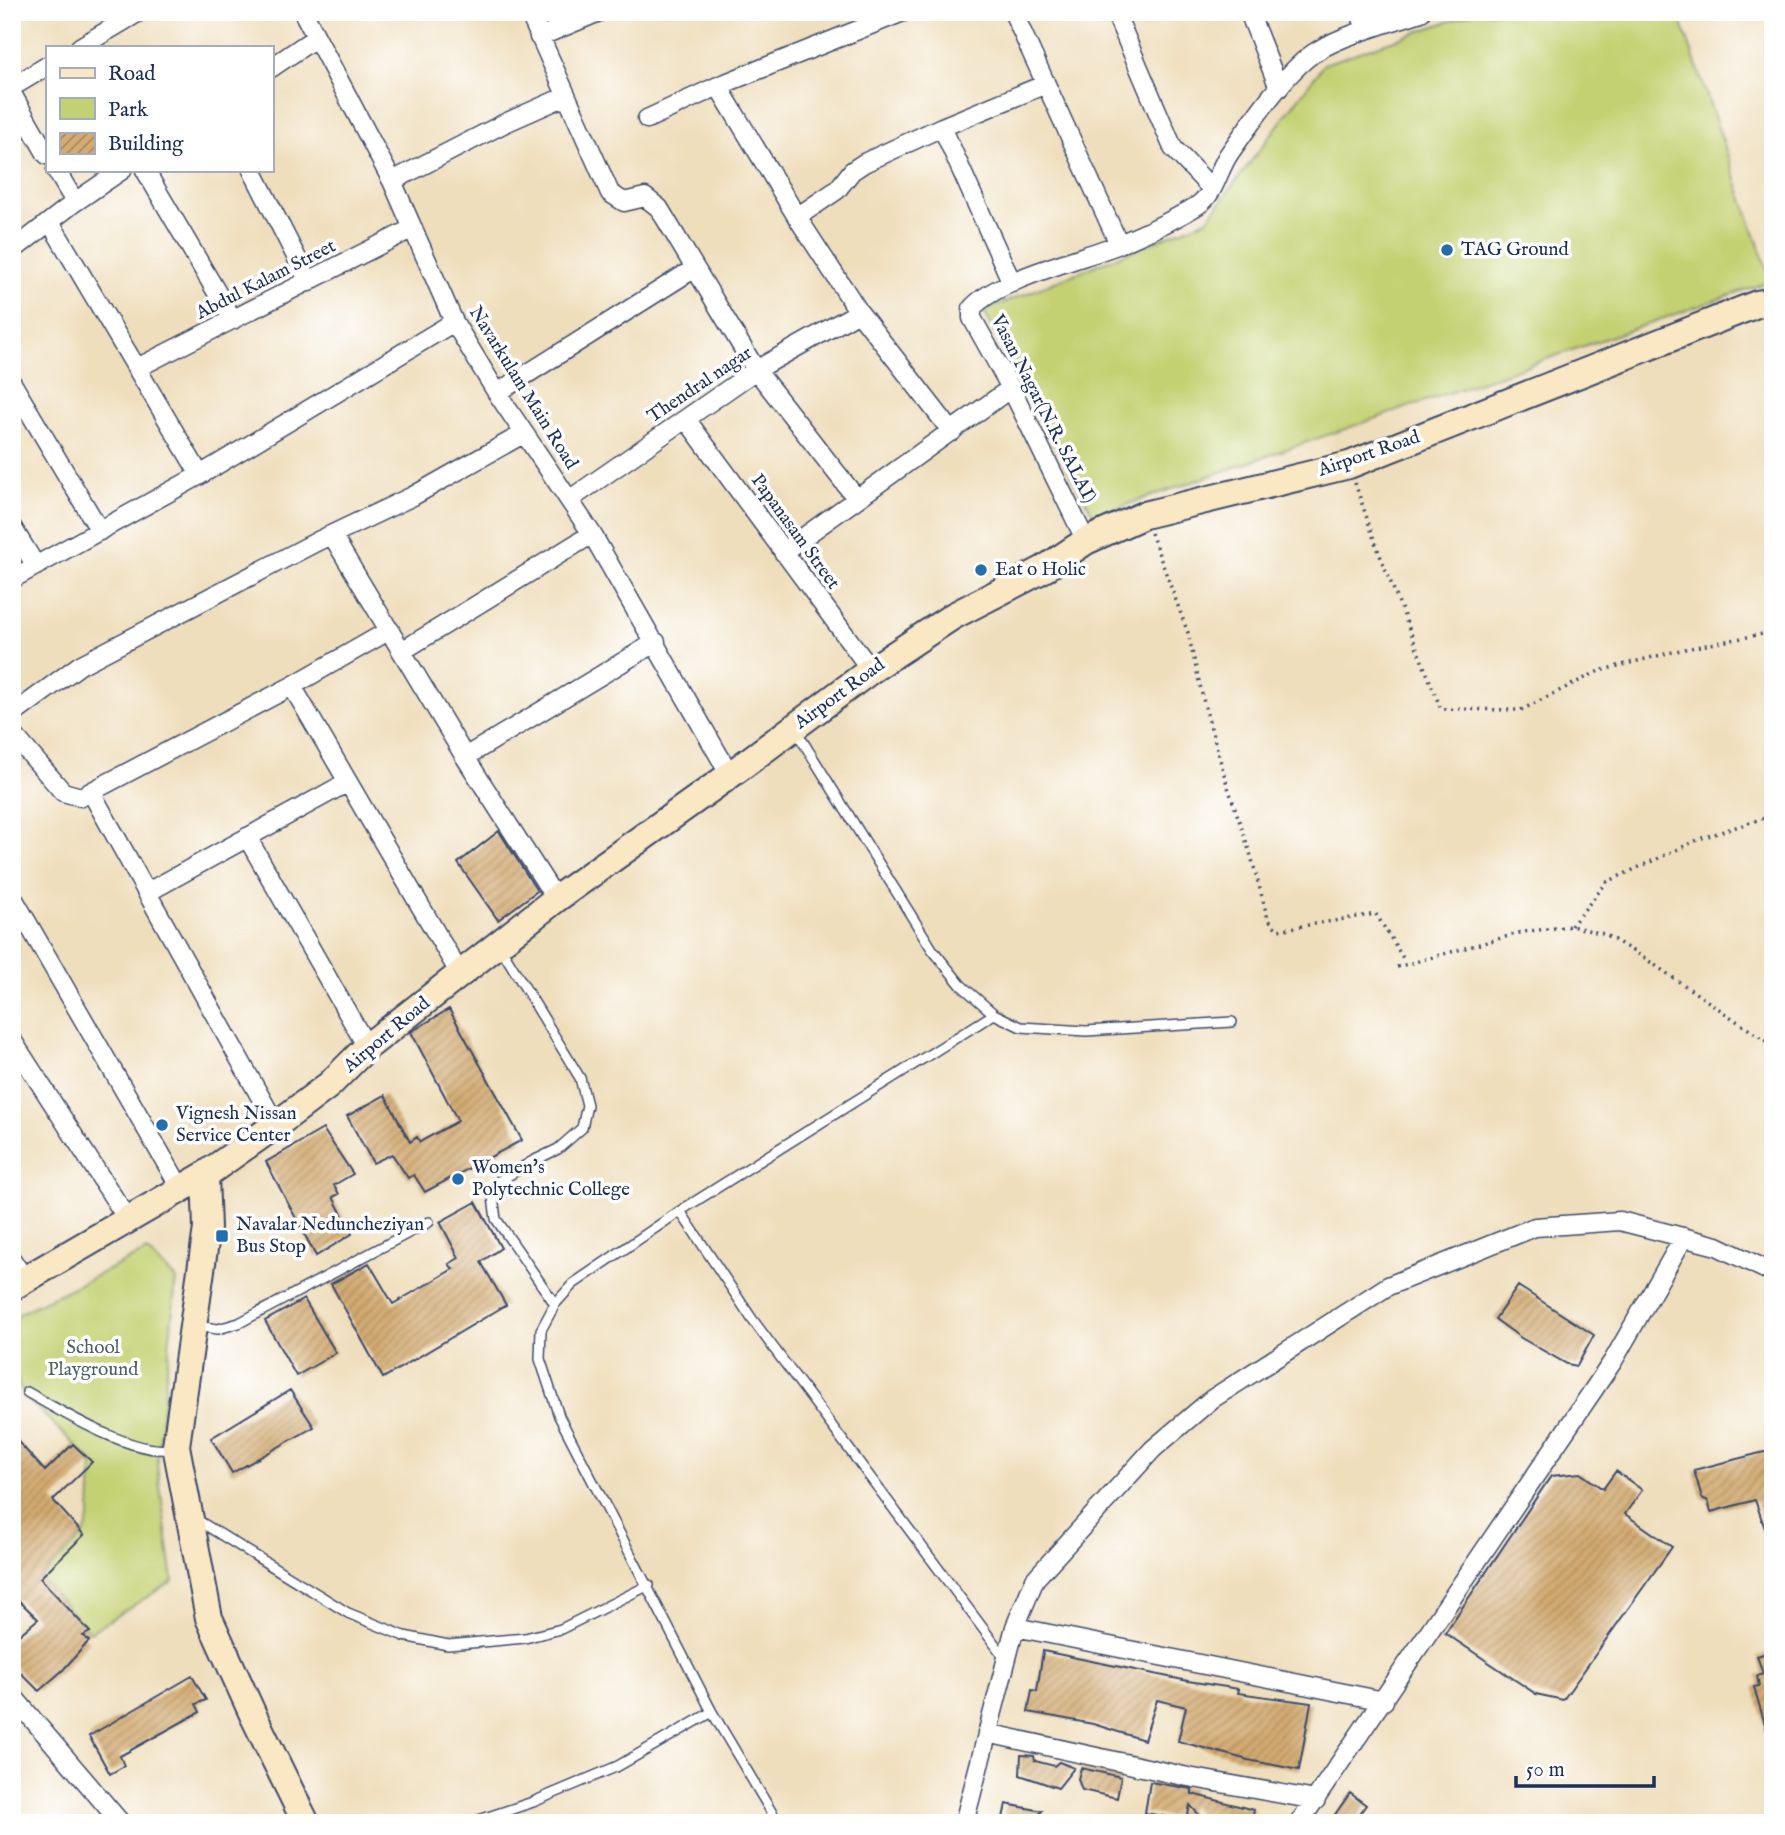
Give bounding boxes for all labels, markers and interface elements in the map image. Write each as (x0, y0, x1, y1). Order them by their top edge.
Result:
legend (46, 46, 273, 172)
text: Road (108, 61, 156, 88)
text: Park (108, 97, 149, 124)
text: Building (108, 131, 184, 158)
street label: Abdul Kalam Street (191, 234, 340, 326)
place label: TAG Ground (1461, 238, 1569, 262)
marker: TAG Ground (1439, 242, 1455, 258)
street label: Navarkulam Main Road (463, 302, 583, 475)
street label: Vasan Nagar(N.R. SALAI) (985, 310, 1101, 507)
street label: Thendral nagar (643, 341, 757, 429)
street label: Airport Road (1314, 425, 1424, 483)
street label: Papanasam Street (745, 470, 845, 595)
place label: Eat o Holic (995, 558, 1086, 582)
marker: Eat o Holic (973, 562, 989, 578)
street label: Airport Road (789, 653, 891, 735)
street label: Airport Road (338, 991, 436, 1079)
place label: Vignesh Nissan Service Center (175, 1102, 297, 1148)
marker: Vignesh Nissan Service Center (154, 1117, 170, 1133)
place label: Women's Polytechnic College (472, 1156, 630, 1202)
marker: Women's Polytechnic College (450, 1171, 466, 1187)
place label: Navalar Neduncheziyan Bus Stop (236, 1213, 424, 1259)
marker: Navalar Neduncheziyan Bus Stop (214, 1228, 230, 1244)
park label: School Playground (48, 1336, 139, 1382)
scale bar (1516, 1744, 1654, 1788)
text: 50 m (1526, 1757, 1565, 1784)

